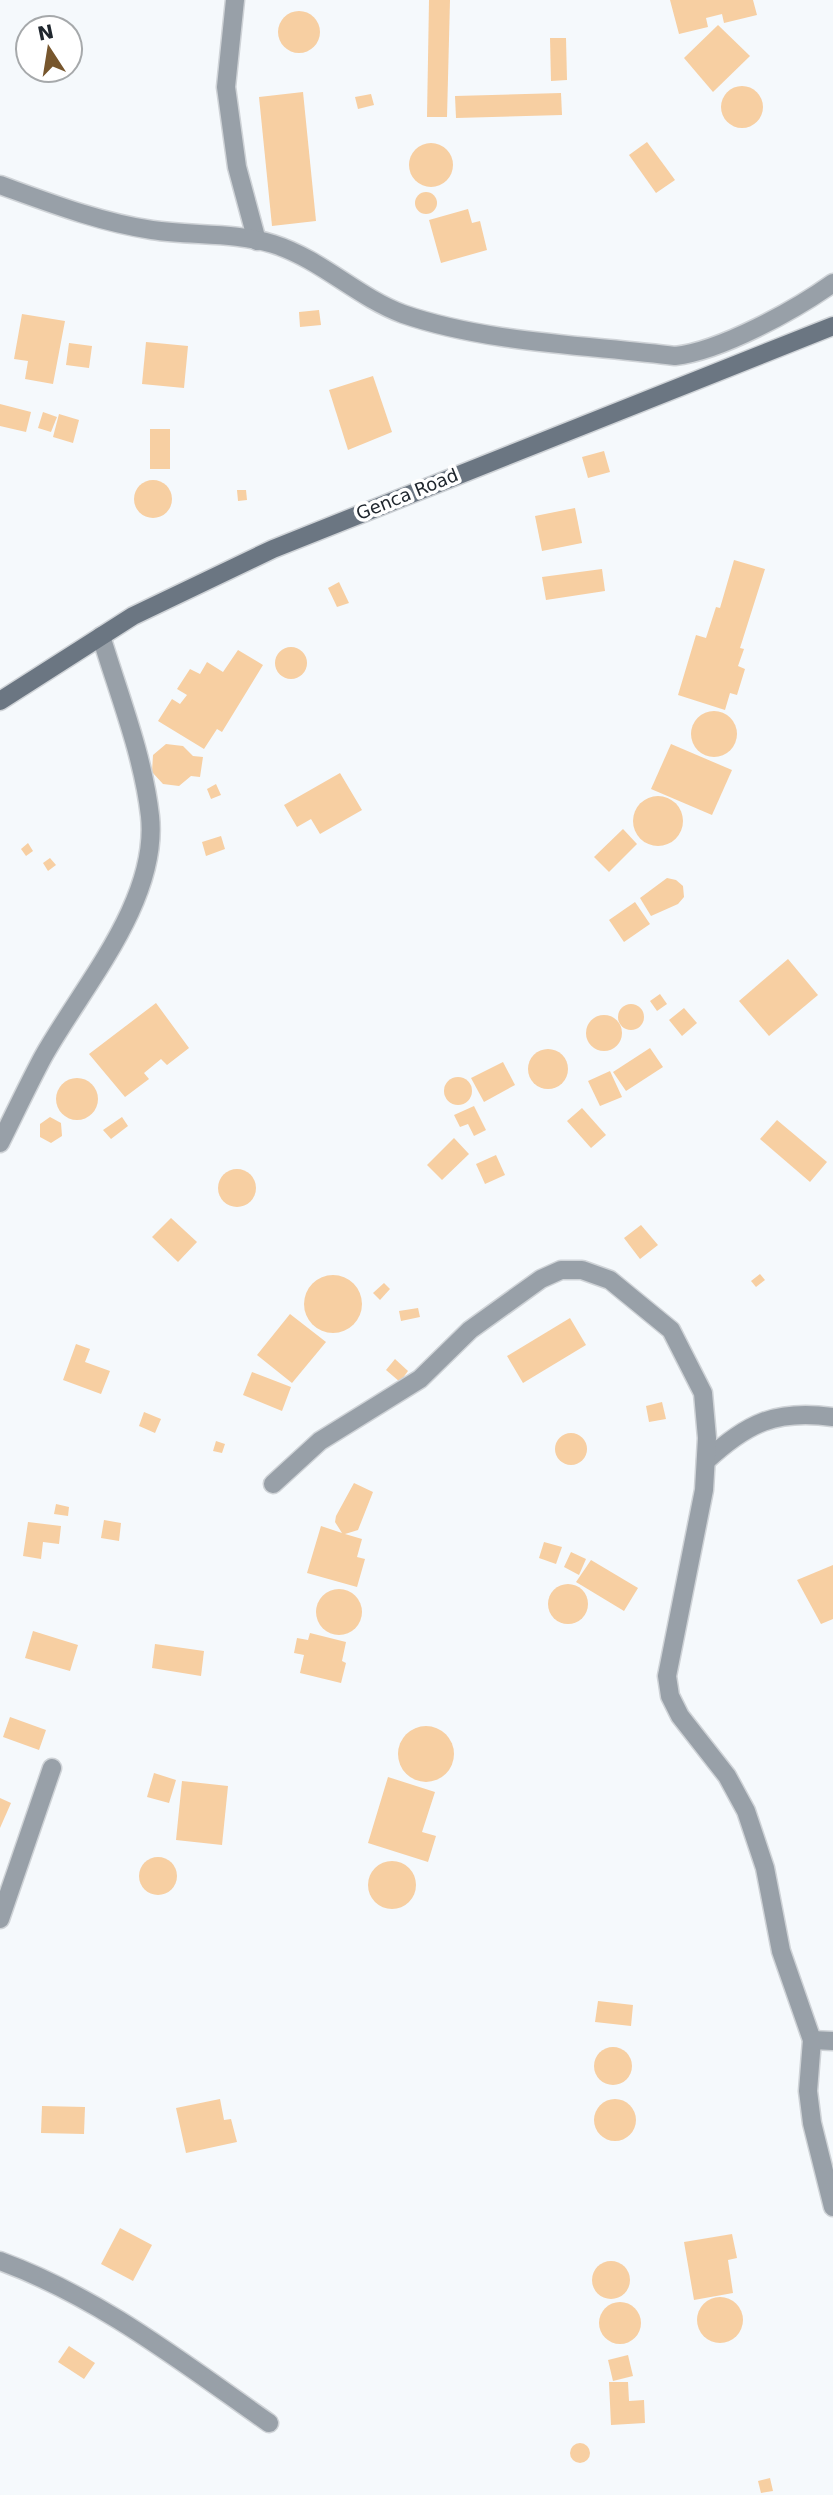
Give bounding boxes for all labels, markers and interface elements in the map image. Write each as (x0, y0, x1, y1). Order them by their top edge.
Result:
north arrow (14, 14, 84, 84)
text: N (35, 20, 56, 45)
street label: Genca Road (353, 464, 461, 524)

